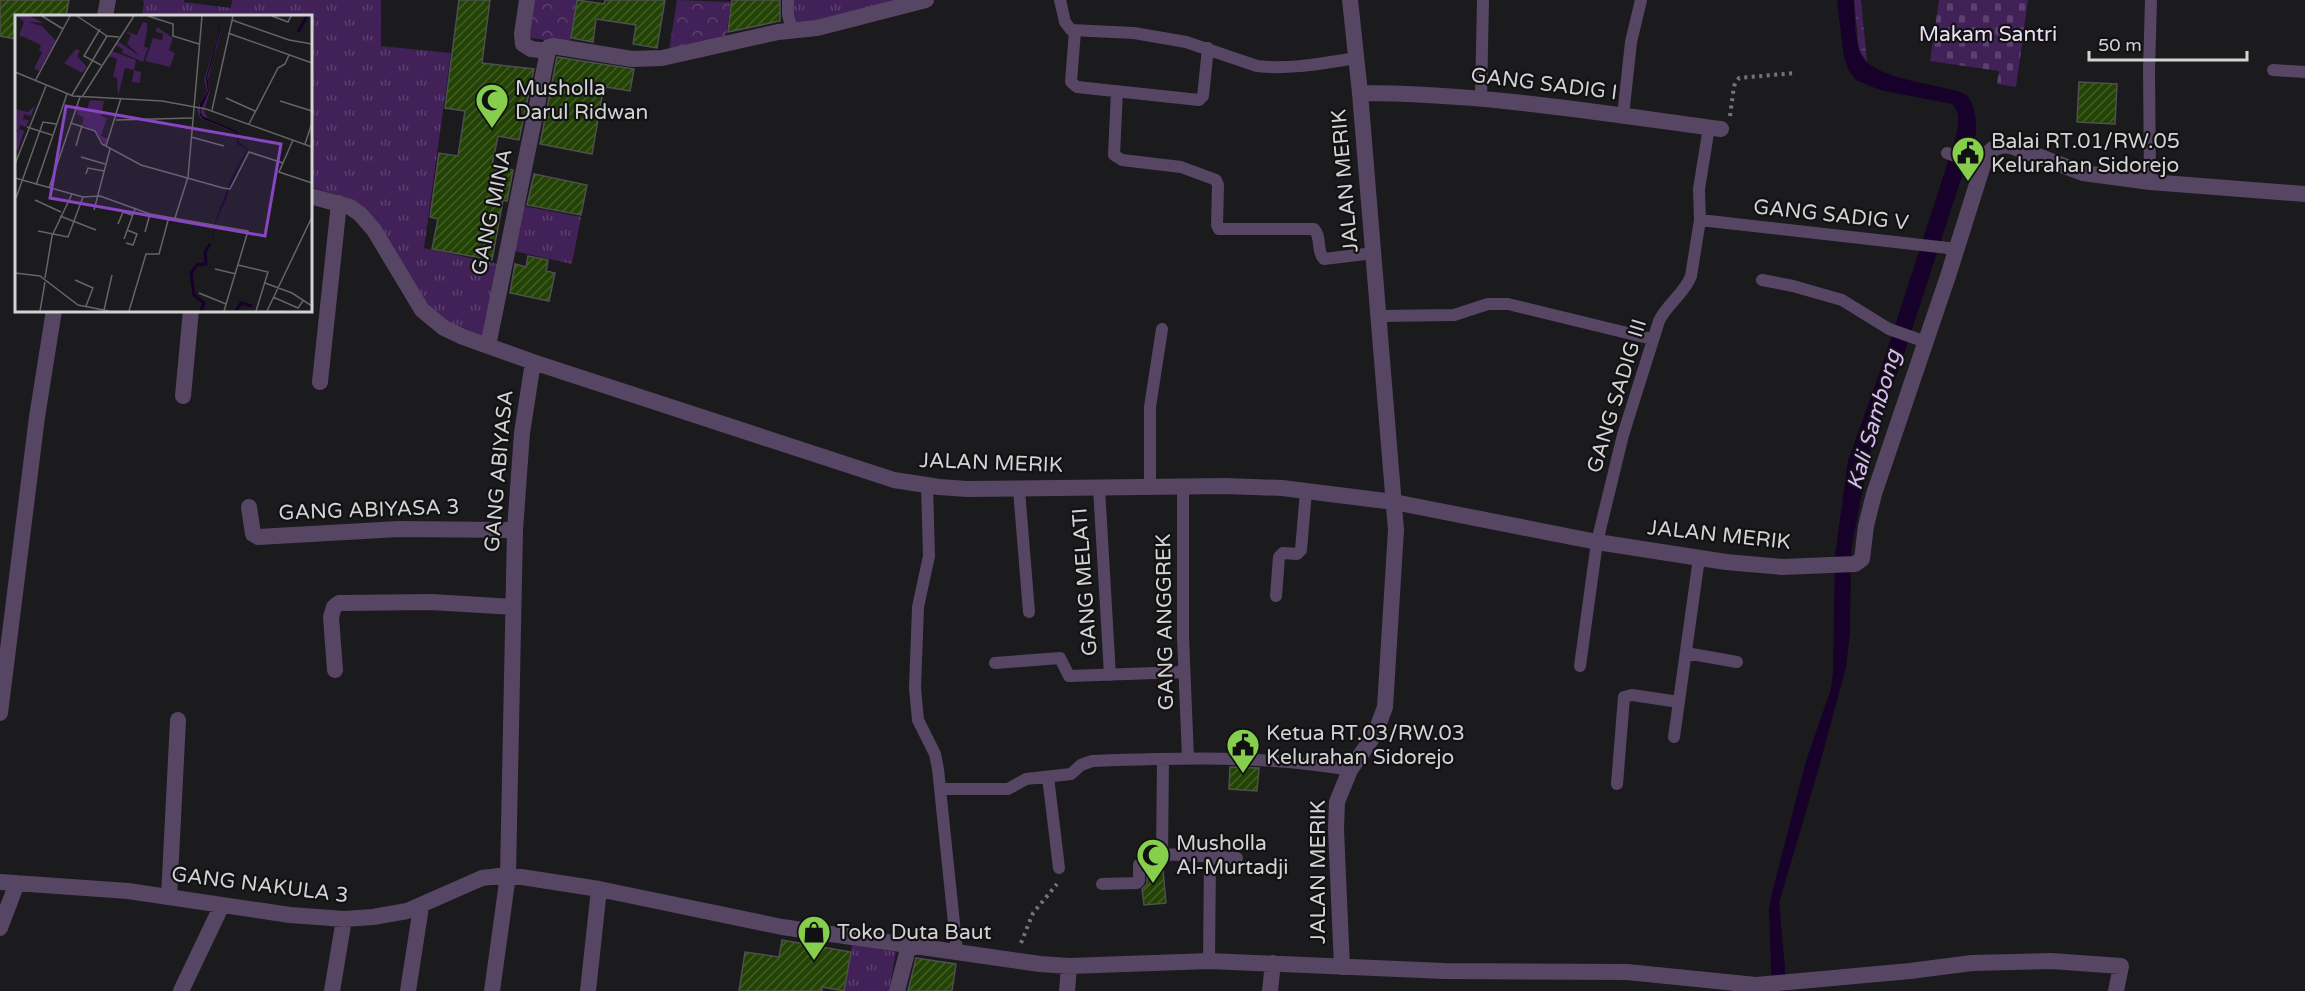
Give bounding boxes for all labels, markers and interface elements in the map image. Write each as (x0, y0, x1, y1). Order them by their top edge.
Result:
inset map (15, 15, 312, 312)
park label: Makam Santri (1919, 22, 2057, 47)
scale bar (2089, 24, 2246, 62)
text: 50 m (2098, 34, 2142, 56)
street label: GANG SADIG I (1469, 63, 1619, 105)
place label: Musholla Darul Ridwan (515, 76, 648, 125)
mosque icon: Musholla Darul Ridwan (474, 82, 510, 129)
street label: JALAN MERIK (1326, 108, 1364, 254)
place label: Balai RT.01/RW.05 Kelurahan Sidorejo (1991, 129, 2180, 178)
public building icon: Balai RT.01/RW.05 Kelurahan Sidorejo (1950, 135, 1986, 182)
street label: GANG MINA (466, 147, 518, 277)
street label: GANG SADIG V (1752, 194, 1910, 236)
street label: GANG SADIG III (1582, 316, 1652, 476)
water label: Kali Sambong (1842, 346, 1907, 493)
street label: GANG ABIYASA (479, 389, 519, 553)
street label: JALAN MERIK (919, 448, 1063, 478)
street label: GANG ABIYASA 3 (278, 494, 460, 526)
street label: GANG MELATI (1067, 507, 1103, 657)
street label: JALAN MERIK (1646, 515, 1792, 555)
street label: GANG ANGGREK (1151, 534, 1179, 710)
place label: Ketua RT.03/RW.03 Kelurahan Sidorejo (1266, 721, 1465, 770)
public building icon: Ketua RT.03/RW.03 Kelurahan Sidorejo (1225, 727, 1261, 774)
street label: JALAN MERIK (1306, 800, 1331, 944)
place label: Musholla Al-Murtadji (1176, 831, 1289, 880)
mosque icon: Musholla Al-Murtadji (1135, 837, 1171, 884)
street label: GANG NAKULA 3 (170, 862, 350, 908)
shop icon: Toko Duta Baut (796, 914, 832, 961)
place label: Toko Duta Baut (837, 920, 991, 945)

